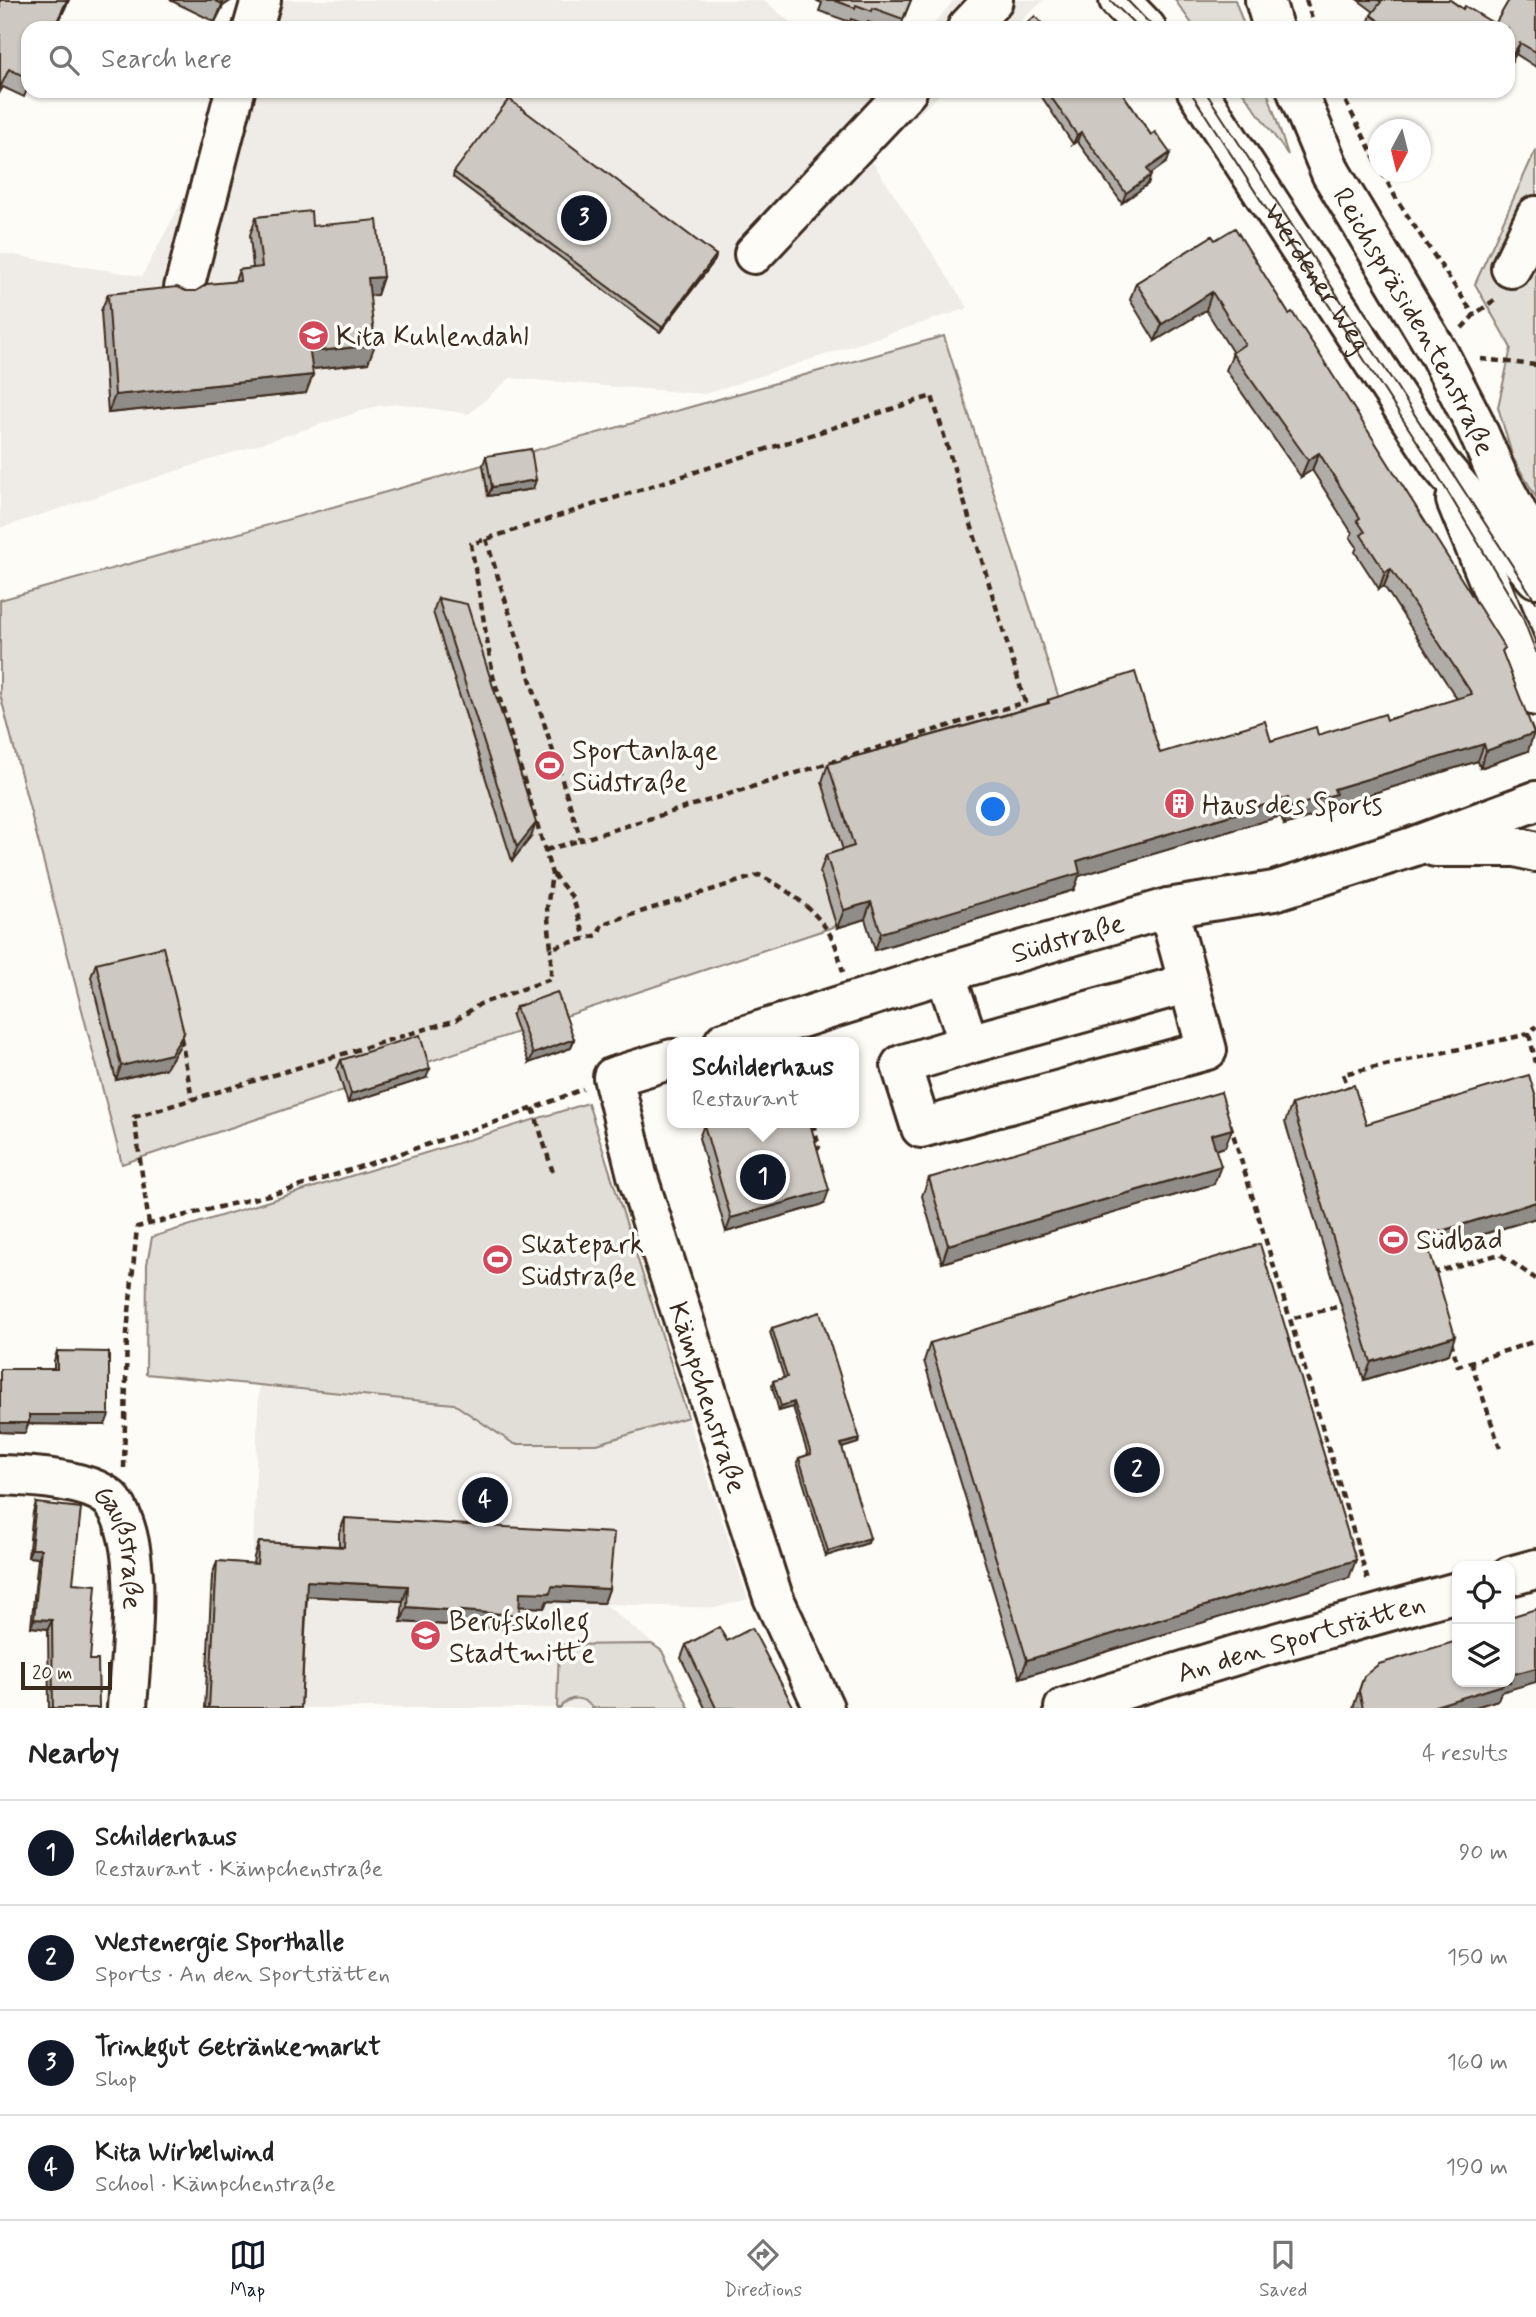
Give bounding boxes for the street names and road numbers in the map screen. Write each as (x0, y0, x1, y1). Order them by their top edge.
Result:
street label: Reichspräsidentenstraße (1323, 181, 1502, 462)
street label: Werdener Weg (1254, 197, 1378, 360)
street label: Südstraße (1007, 906, 1129, 974)
street label: Kämpchenstraße (658, 1298, 754, 1498)
street label: Gaußstraße (86, 1476, 150, 1610)
street label: An den Sportstätten (1173, 1586, 1429, 1693)

